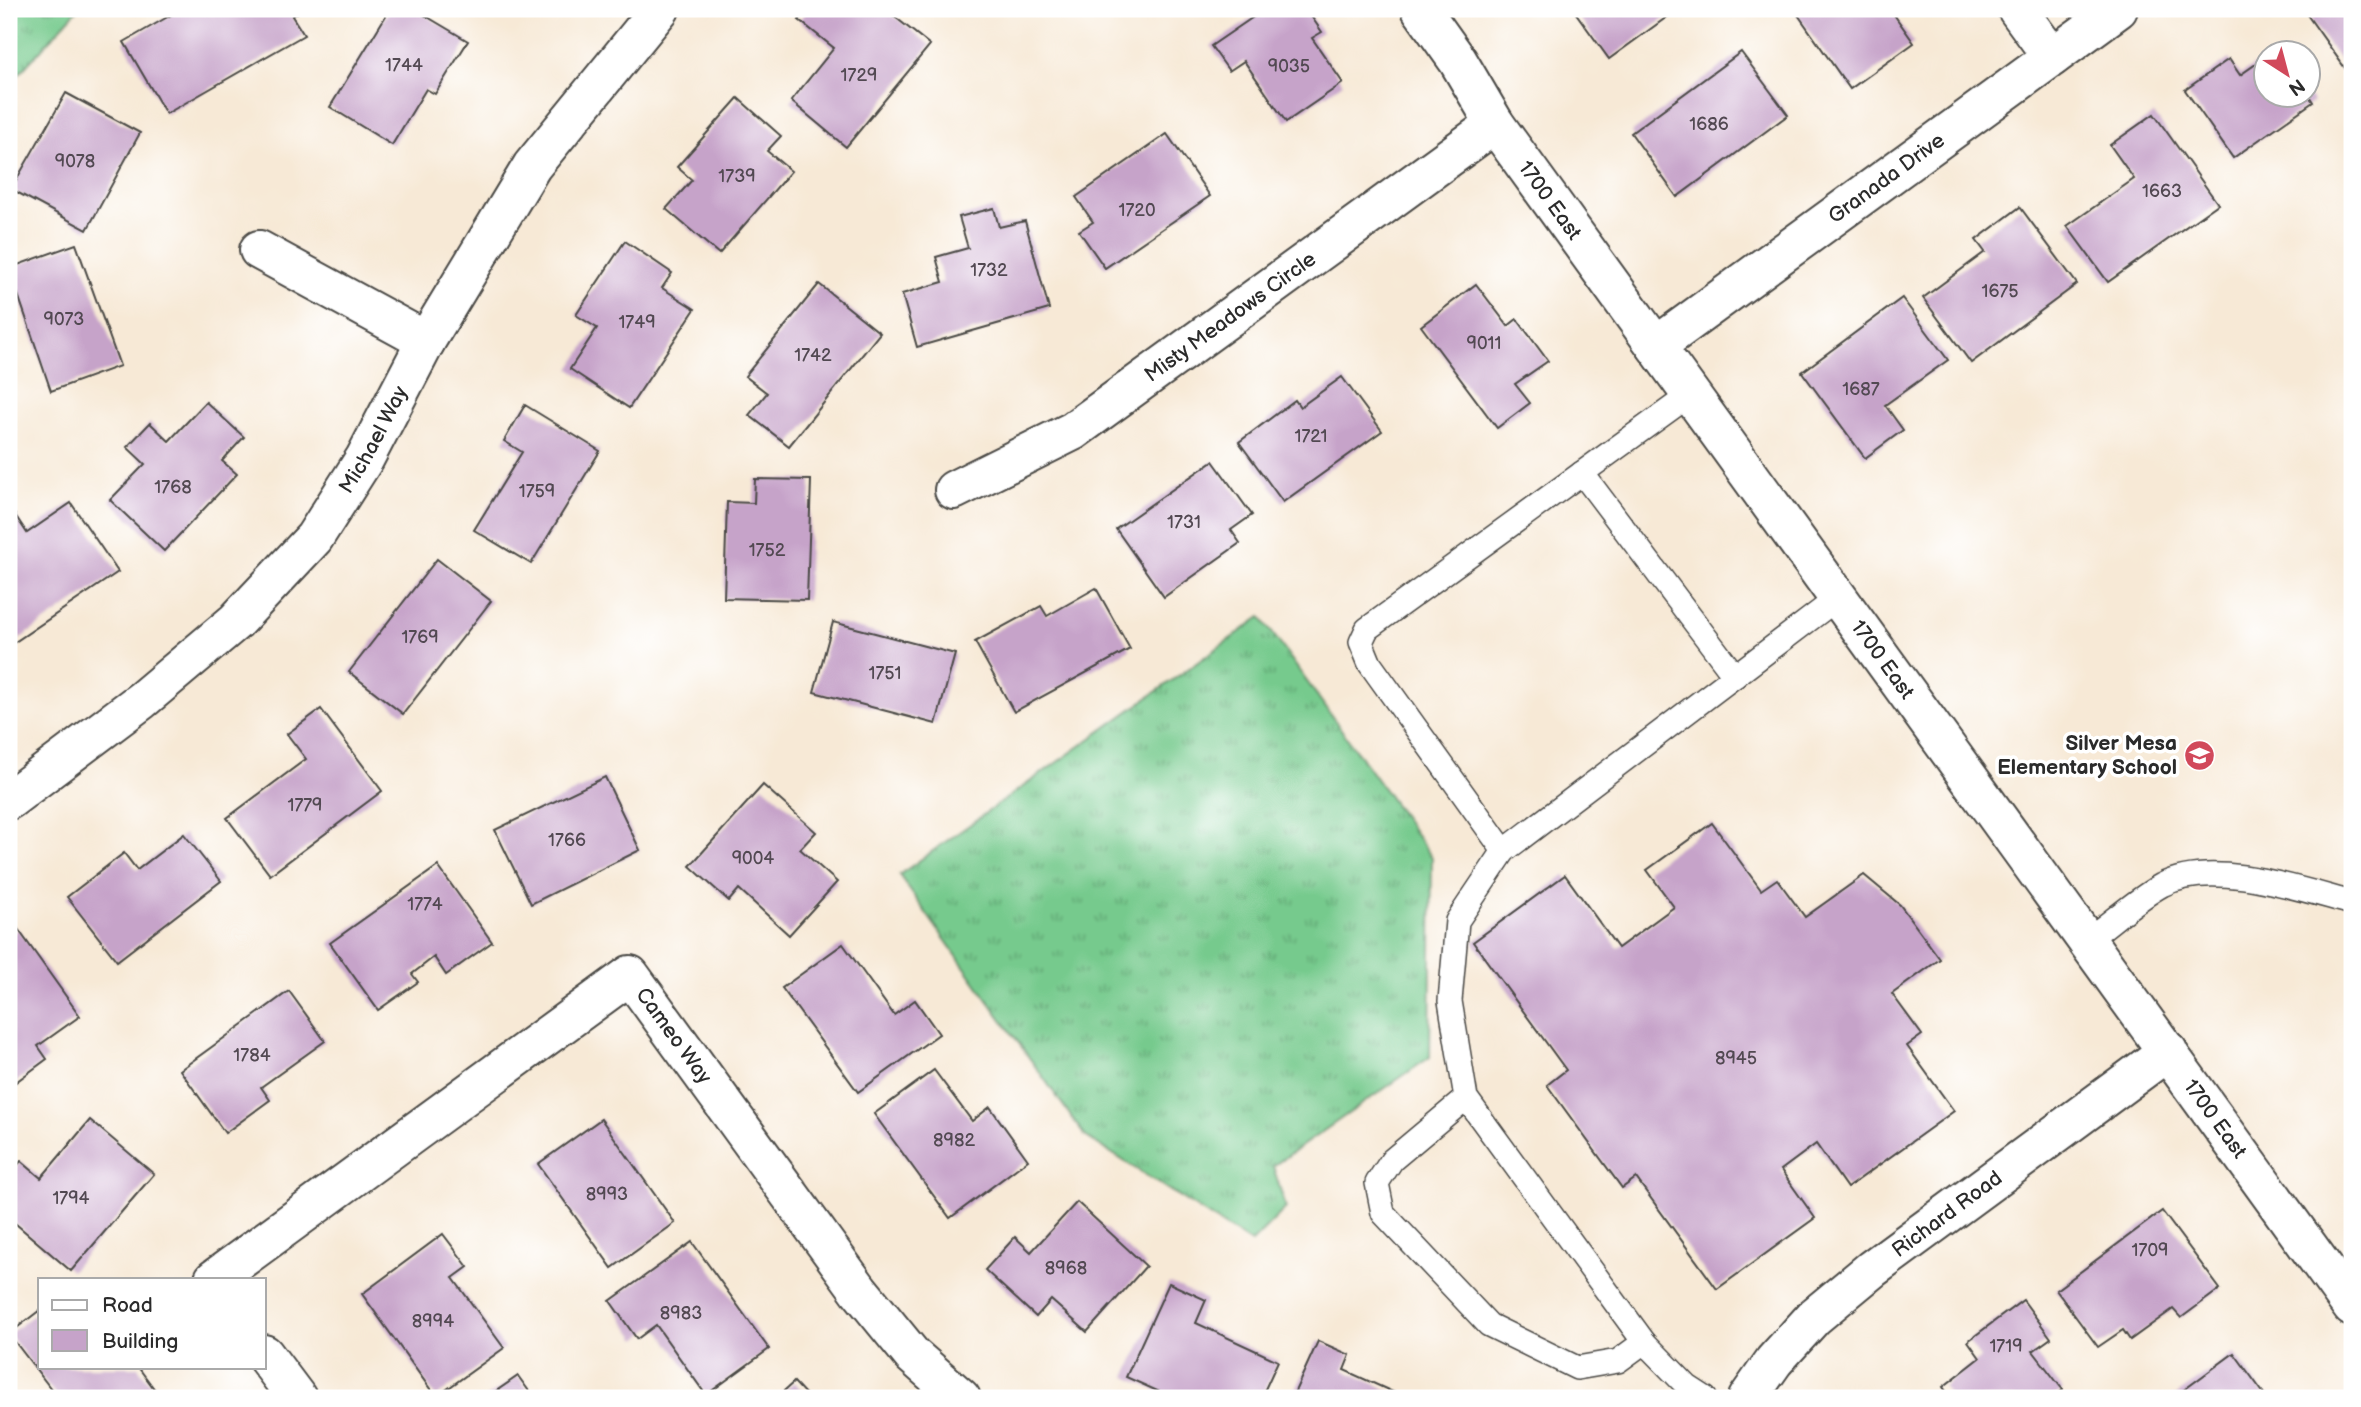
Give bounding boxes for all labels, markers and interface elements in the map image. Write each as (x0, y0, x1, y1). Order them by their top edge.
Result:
north arrow (2252, 38, 2322, 108)
house number: 1744 (385, 55, 423, 76)
house number: 9035 (1268, 56, 1310, 77)
house number: 1729 (841, 65, 877, 86)
text: N (2284, 73, 2309, 100)
house number: 1686 (1689, 114, 1729, 135)
street label: Granada Drive (1824, 128, 1949, 229)
house number: 9078 (55, 151, 95, 172)
street label: 1700 East (1513, 156, 1587, 245)
house number: 1739 (718, 166, 756, 187)
house number: 1663 (2142, 181, 2182, 202)
house number: 1720 (1118, 200, 1156, 221)
street label: Misty Meadows Circle (1140, 247, 1321, 388)
house number: 1732 (970, 260, 1008, 281)
house number: 1675 (1981, 281, 2019, 302)
house number: 9073 (44, 309, 84, 330)
house number: 1749 (618, 312, 656, 333)
house number: 9011 (1467, 333, 1501, 354)
house number: 1742 (794, 345, 832, 366)
house number: 1687 (1842, 379, 1880, 400)
street label: Michael Way (334, 381, 414, 498)
house number: 1721 (1294, 426, 1328, 447)
house number: 1768 (154, 477, 192, 498)
house number: 1759 (519, 481, 555, 502)
house number: 1731 (1167, 512, 1201, 533)
house number: 1752 (749, 540, 786, 561)
street label: 1700 East (1846, 615, 1920, 704)
house number: 1769 (401, 627, 439, 648)
house number: 1751 (868, 663, 902, 684)
place label: Silver Mesa Elementary School (1997, 731, 2177, 780)
school or university icon: Silver Mesa Elementary School (2183, 738, 2217, 772)
house number: 1779 (287, 795, 323, 816)
house number: 1766 (548, 830, 586, 851)
house number: 9004 (732, 848, 774, 869)
house number: 1774 (407, 894, 443, 915)
street label: Cameo Way (630, 983, 717, 1089)
house number: 1784 (233, 1045, 271, 1066)
house number: 8945 (1715, 1048, 1757, 1069)
street label: 1700 East (2178, 1075, 2252, 1164)
house number: 8982 (933, 1130, 975, 1151)
street label: Richard Road (1887, 1166, 2007, 1263)
house number: 8993 (586, 1184, 628, 1205)
house number: 1794 (52, 1188, 90, 1209)
house number: 1709 (2132, 1240, 2168, 1261)
house number: 8968 (1045, 1258, 1087, 1279)
legend (38, 1278, 266, 1368)
text: Road (102, 1293, 153, 1318)
house number: 8983 (660, 1303, 702, 1324)
house number: 8994 (412, 1311, 454, 1332)
text: Building (102, 1329, 178, 1354)
house number: 1719 (1989, 1336, 2023, 1357)

